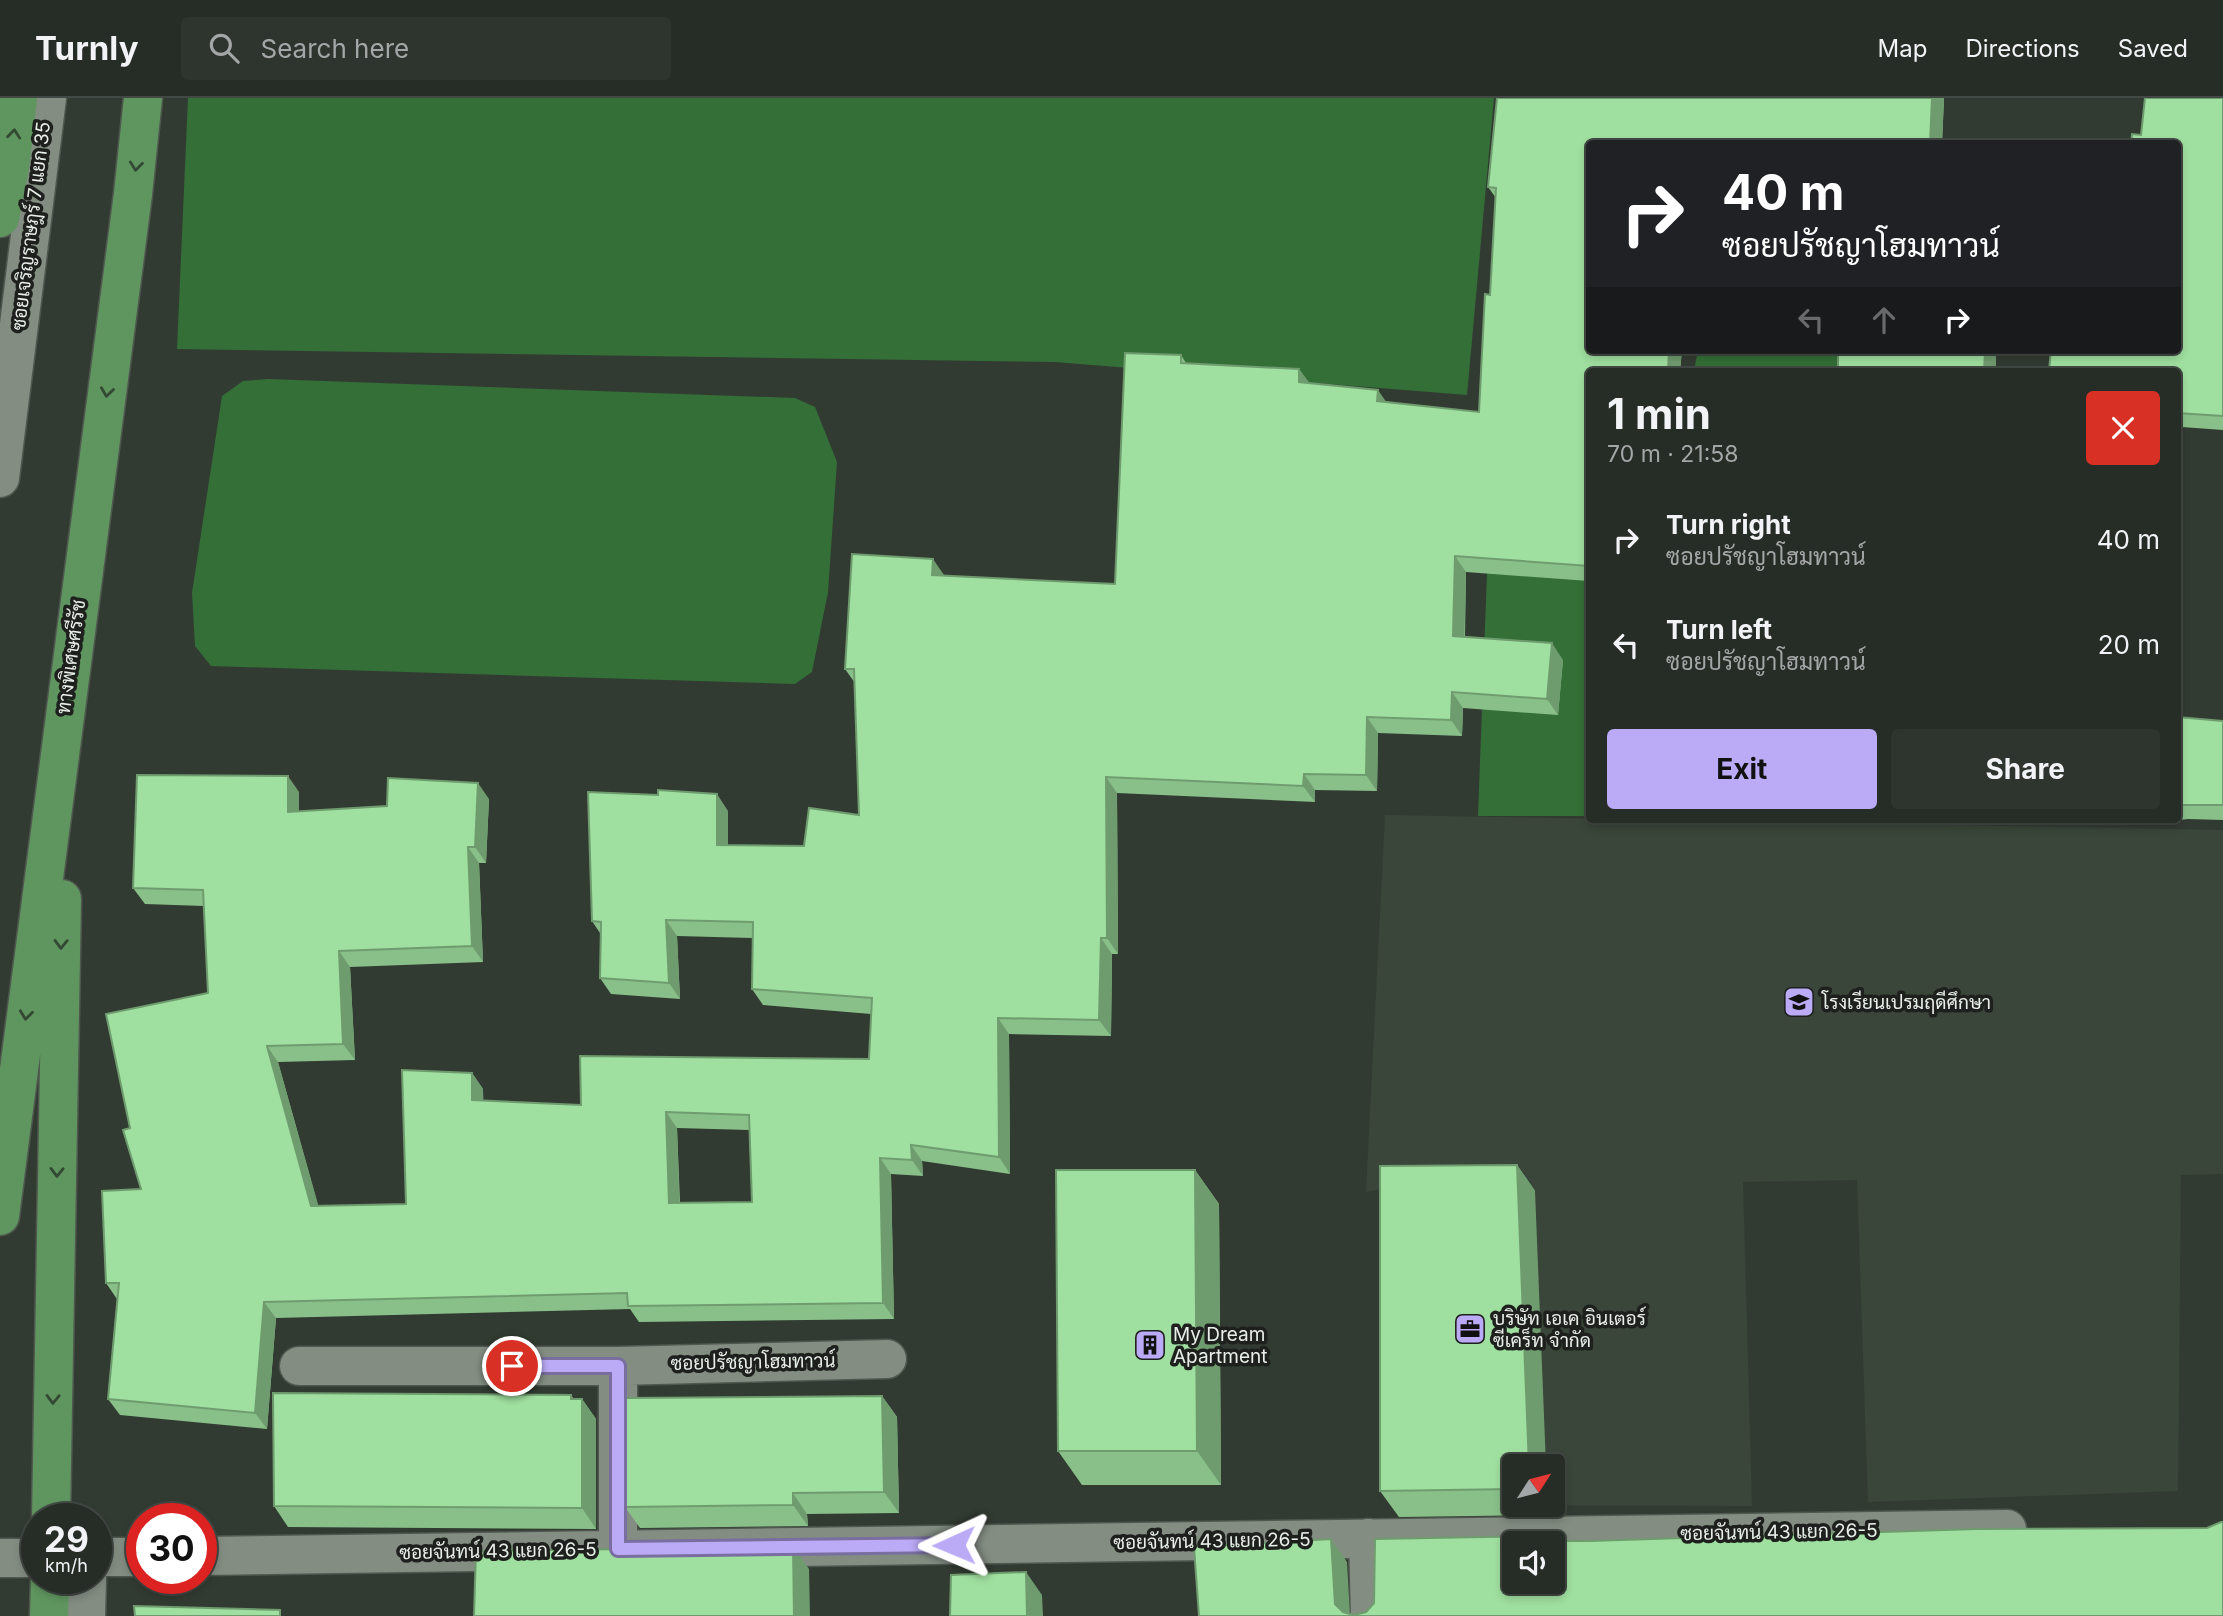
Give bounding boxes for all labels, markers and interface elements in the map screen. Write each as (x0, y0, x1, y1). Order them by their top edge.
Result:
search box (181, 17, 671, 80)
text: Turnly (35, 28, 139, 68)
icon: search (205, 29, 243, 67)
text: Search here (261, 33, 409, 64)
text: Map (1878, 34, 1927, 63)
text: Directions (1965, 34, 2080, 63)
text: Saved (2118, 34, 2188, 63)
street label: ซอยเจริญราษฎร์ 7 แยก 35 (6, 120, 56, 332)
one-way arrow (6, 128, 21, 140)
one-way arrow (129, 161, 144, 172)
text: 40 m (1722, 163, 1845, 222)
icon: right (1607, 168, 1698, 259)
text: ซอยปรัชญาโฮมทาวน์ (1722, 226, 2000, 265)
icon: left (1792, 301, 1830, 339)
icon: ahead (1865, 301, 1903, 339)
icon: right (1938, 301, 1976, 339)
one-way arrow (100, 386, 115, 397)
text: 1 min (1607, 388, 1711, 439)
button: close (2086, 391, 2160, 465)
text: 70 m · 21:58 (1607, 440, 1739, 468)
text: Turn right (1666, 509, 1791, 540)
icon: right (1607, 521, 1645, 559)
text: 40 m (2097, 524, 2160, 555)
text: ซอยปรัชญาโฮมทาวน์ (1666, 543, 1866, 571)
street label: ทางพิเศษศรีรัช (51, 598, 90, 716)
text: Turn left (1666, 614, 1772, 645)
icon: left (1607, 626, 1645, 664)
text: 20 m (2098, 629, 2160, 660)
text: ซอยปรัชญาโฮมทาวน์ (1666, 648, 1866, 676)
button: Exit (1607, 729, 1877, 809)
button: Share (1891, 729, 2160, 809)
one-way arrow (53, 939, 69, 950)
school or university icon: โรงเรียนเปรมฤดีศึกษา (1782, 985, 1816, 1019)
place label: โรงเรียนเปรมฤดีศึกษา (1821, 990, 1991, 1014)
one-way arrow (18, 1009, 33, 1021)
one-way arrow (49, 1167, 65, 1177)
place label: บริษัท เอเค อินเตอร์ ซีเคร็ท จำกัด (1493, 1306, 1646, 1352)
office icon: บริษัท เอเค อินเตอร์ ซีเคร็ท จำกัด (1453, 1312, 1487, 1346)
place label: My Dream Apartment (1173, 1323, 1267, 1368)
building icon: My Dream Apartment (1133, 1328, 1167, 1362)
pin (482, 1336, 542, 1396)
icon: arrive (493, 1347, 531, 1385)
street label: ซอยปรัชญาโฮมทาวน์ (670, 1348, 836, 1375)
one-way arrow (45, 1394, 61, 1405)
north arrow (1502, 1454, 1564, 1517)
map controls (1502, 1454, 1565, 1594)
speed limit sign: 30 (126, 1503, 217, 1594)
position arrow (917, 1508, 991, 1582)
text: 29 (44, 1518, 89, 1560)
street label: ซอยจันทน์ 43 แยก 26-5 (1680, 1518, 1878, 1545)
street label: ซอยจันทน์ 43 แยก 26-5 (1113, 1527, 1311, 1554)
button: sound (1502, 1531, 1565, 1594)
street label: ซอยจันทน์ 43 แยก 26-5 (399, 1537, 597, 1564)
text: km/h (45, 1555, 88, 1576)

